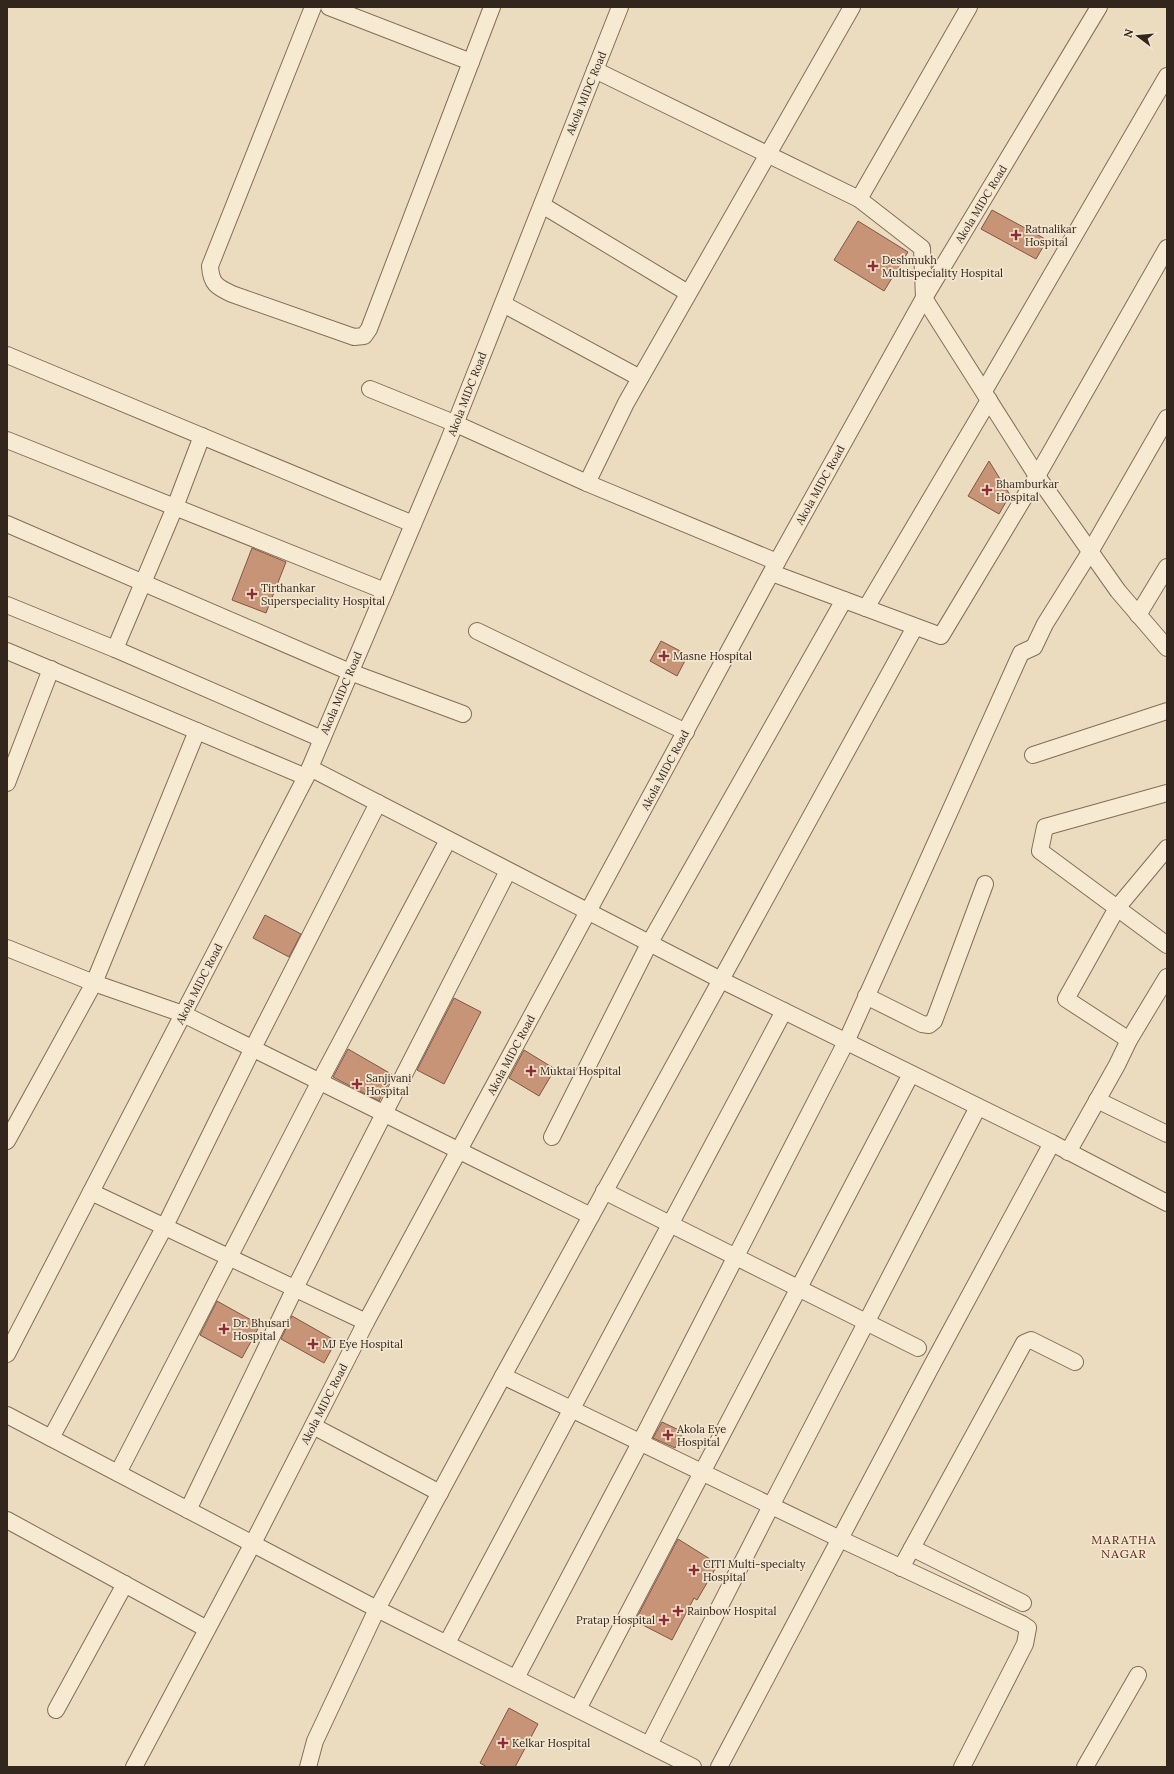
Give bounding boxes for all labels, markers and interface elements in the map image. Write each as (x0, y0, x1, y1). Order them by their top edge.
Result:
north arrow (1118, 16, 1158, 56)
text: N (1120, 27, 1136, 39)
street label: Akola MIDC Road (563, 49, 609, 138)
street label: Akola MIDC Road (952, 162, 1010, 247)
place label: Ratnalikar Hospital (1025, 222, 1077, 249)
marker: Ratnalikar Hospital (1010, 229, 1022, 241)
place label: Deshmukh Multispeciality Hospital (882, 253, 1003, 280)
marker: Deshmukh Multispeciality Hospital (867, 260, 879, 272)
street label: Akola MIDC Road (444, 350, 490, 439)
street label: Akola MIDC Road (792, 442, 848, 528)
place label: Bhamburkar Hospital (996, 477, 1059, 504)
marker: Bhamburkar Hospital (981, 484, 993, 496)
place label: Tirthankar Superspeciality Hospital (261, 581, 385, 608)
marker: Tirthankar Superspeciality Hospital (246, 588, 258, 600)
street label: Akola MIDC Road (317, 649, 365, 738)
place label: Masne Hospital (673, 649, 752, 663)
marker: Masne Hospital (658, 650, 670, 662)
street label: Akola MIDC Road (638, 727, 692, 813)
street label: Akola MIDC Road (172, 941, 226, 1028)
street label: Akola MIDC Road (484, 1012, 538, 1098)
place label: Muktai Hospital (540, 1064, 621, 1078)
marker: Muktai Hospital (525, 1065, 537, 1077)
place label: Sanjivani Hospital (366, 1071, 411, 1098)
marker: Sanjivani Hospital (351, 1078, 363, 1090)
place label: Dr. Bhusari Hospital (233, 1316, 290, 1343)
marker: Dr. Bhusari Hospital (218, 1323, 230, 1335)
place label: MJ Eye Hospital (322, 1337, 403, 1351)
marker: MJ Eye Hospital (307, 1338, 319, 1350)
street label: Akola MIDC Road (297, 1361, 351, 1448)
place label: Akola Eye Hospital (676, 1422, 726, 1449)
marker: Akola Eye Hospital (662, 1429, 674, 1441)
district label: MARATHA NAGAR (1091, 1532, 1157, 1561)
place label: CITI Multi-specialty Hospital (703, 1557, 806, 1584)
marker: CITI Multi-specialty Hospital (688, 1564, 700, 1576)
place label: Rainbow Hospital (687, 1604, 776, 1618)
marker: Rainbow Hospital (672, 1605, 684, 1617)
place label: Pratap Hospital (576, 1613, 655, 1627)
marker: Pratap Hospital (658, 1614, 670, 1626)
place label: Kelkar Hospital (512, 1736, 590, 1750)
marker: Kelkar Hospital (497, 1737, 509, 1749)

